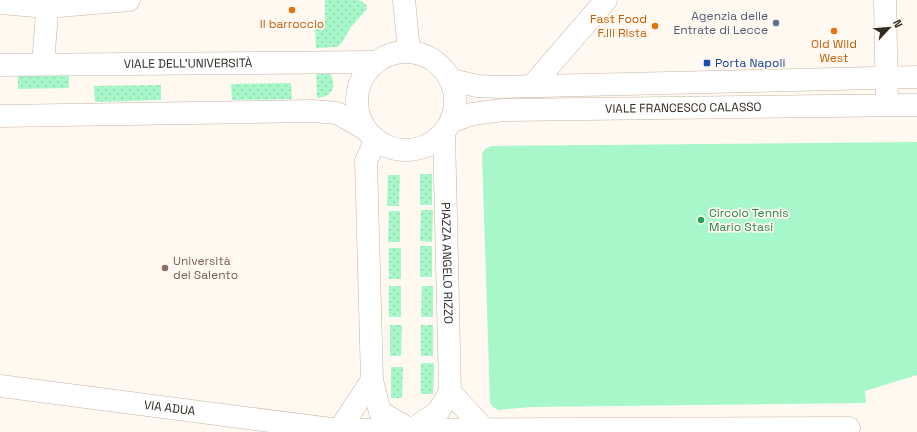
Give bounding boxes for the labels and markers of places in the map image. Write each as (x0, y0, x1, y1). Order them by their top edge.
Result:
marker: Il barroccio (287, 5, 297, 15)
place label: Agenzia delle Entrate di Lecce (673, 8, 768, 38)
place label: Fast Food F.lli Rista (590, 11, 647, 41)
place label: Il barroccio (260, 16, 324, 32)
marker: Agenzia delle Entrate di Lecce (771, 18, 781, 28)
marker: Fast Food F.lli Rista (650, 21, 660, 31)
marker: Old Wild West (829, 26, 839, 36)
place label: Old Wild West (811, 36, 857, 66)
place label: Porta Napoli (715, 55, 785, 71)
marker: Porta Napoli (702, 58, 712, 68)
place label: Circolo Tennis Mario Stasi (709, 205, 789, 235)
marker: Circolo Tennis Mario Stasi (696, 215, 706, 225)
place label: Università del Salento (173, 253, 238, 283)
marker: Università del Salento (160, 263, 170, 273)

